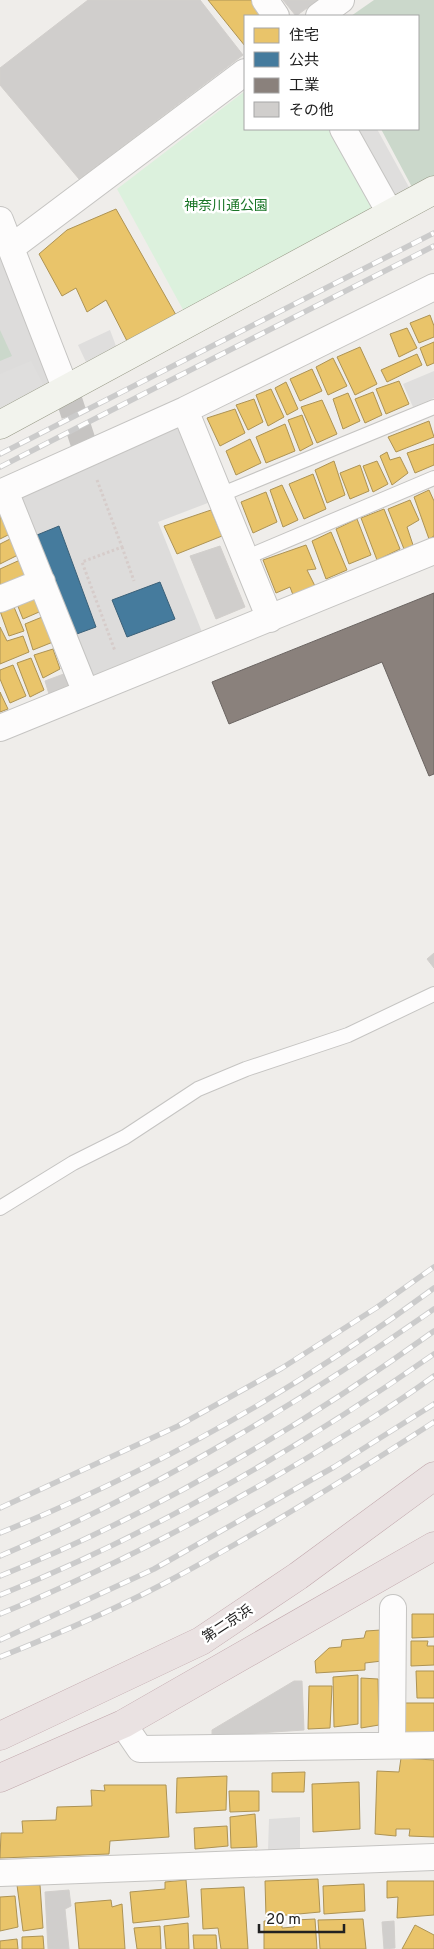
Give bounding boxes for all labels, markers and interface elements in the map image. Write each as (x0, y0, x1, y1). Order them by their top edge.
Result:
legend (244, 15, 419, 130)
text: 住宅 (289, 27, 319, 46)
text: 公共 (289, 52, 319, 71)
text: 工業 (289, 77, 319, 96)
text: その他 (289, 102, 334, 121)
park label: 神奈川通公園 (184, 198, 268, 215)
street label: 第二京浜 (199, 1601, 256, 1647)
scale bar (259, 1902, 344, 1934)
text: 20 m (266, 1911, 301, 1930)

